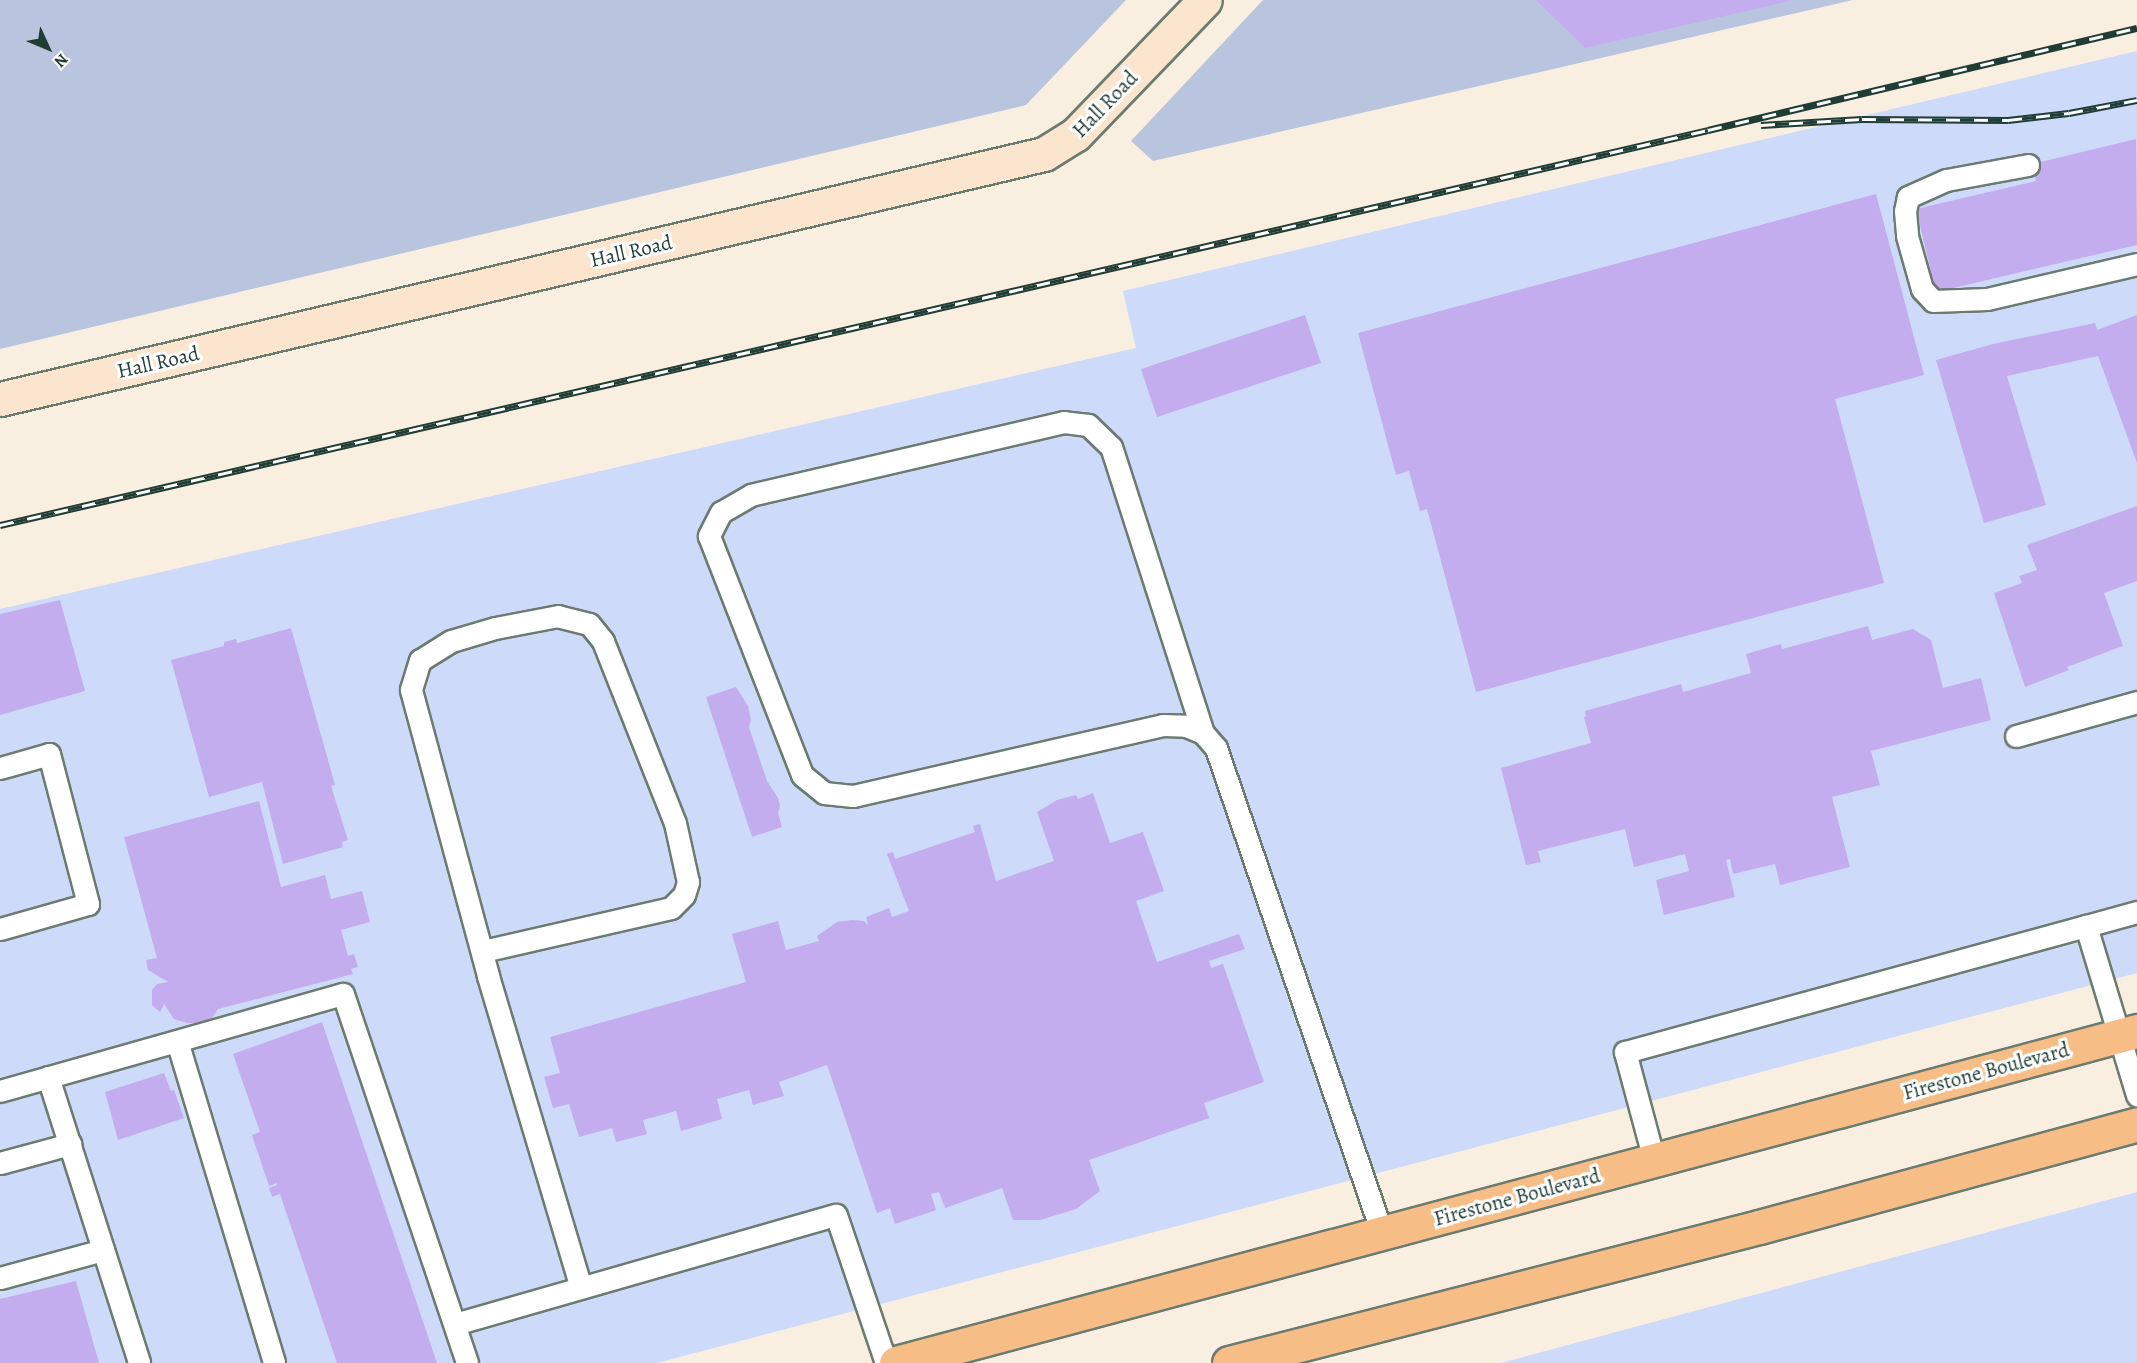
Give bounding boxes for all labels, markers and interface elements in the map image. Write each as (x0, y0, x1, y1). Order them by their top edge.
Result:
north arrow (18, 18, 78, 78)
text: N (49, 49, 73, 72)
street label: Hall Road (1067, 65, 1143, 143)
street label: Hall Road (588, 229, 674, 273)
street label: Hall Road (115, 340, 201, 384)
street label: Firestone Boulevard (1900, 1037, 2072, 1105)
street label: Firestone Boulevard (1431, 1163, 1603, 1231)

